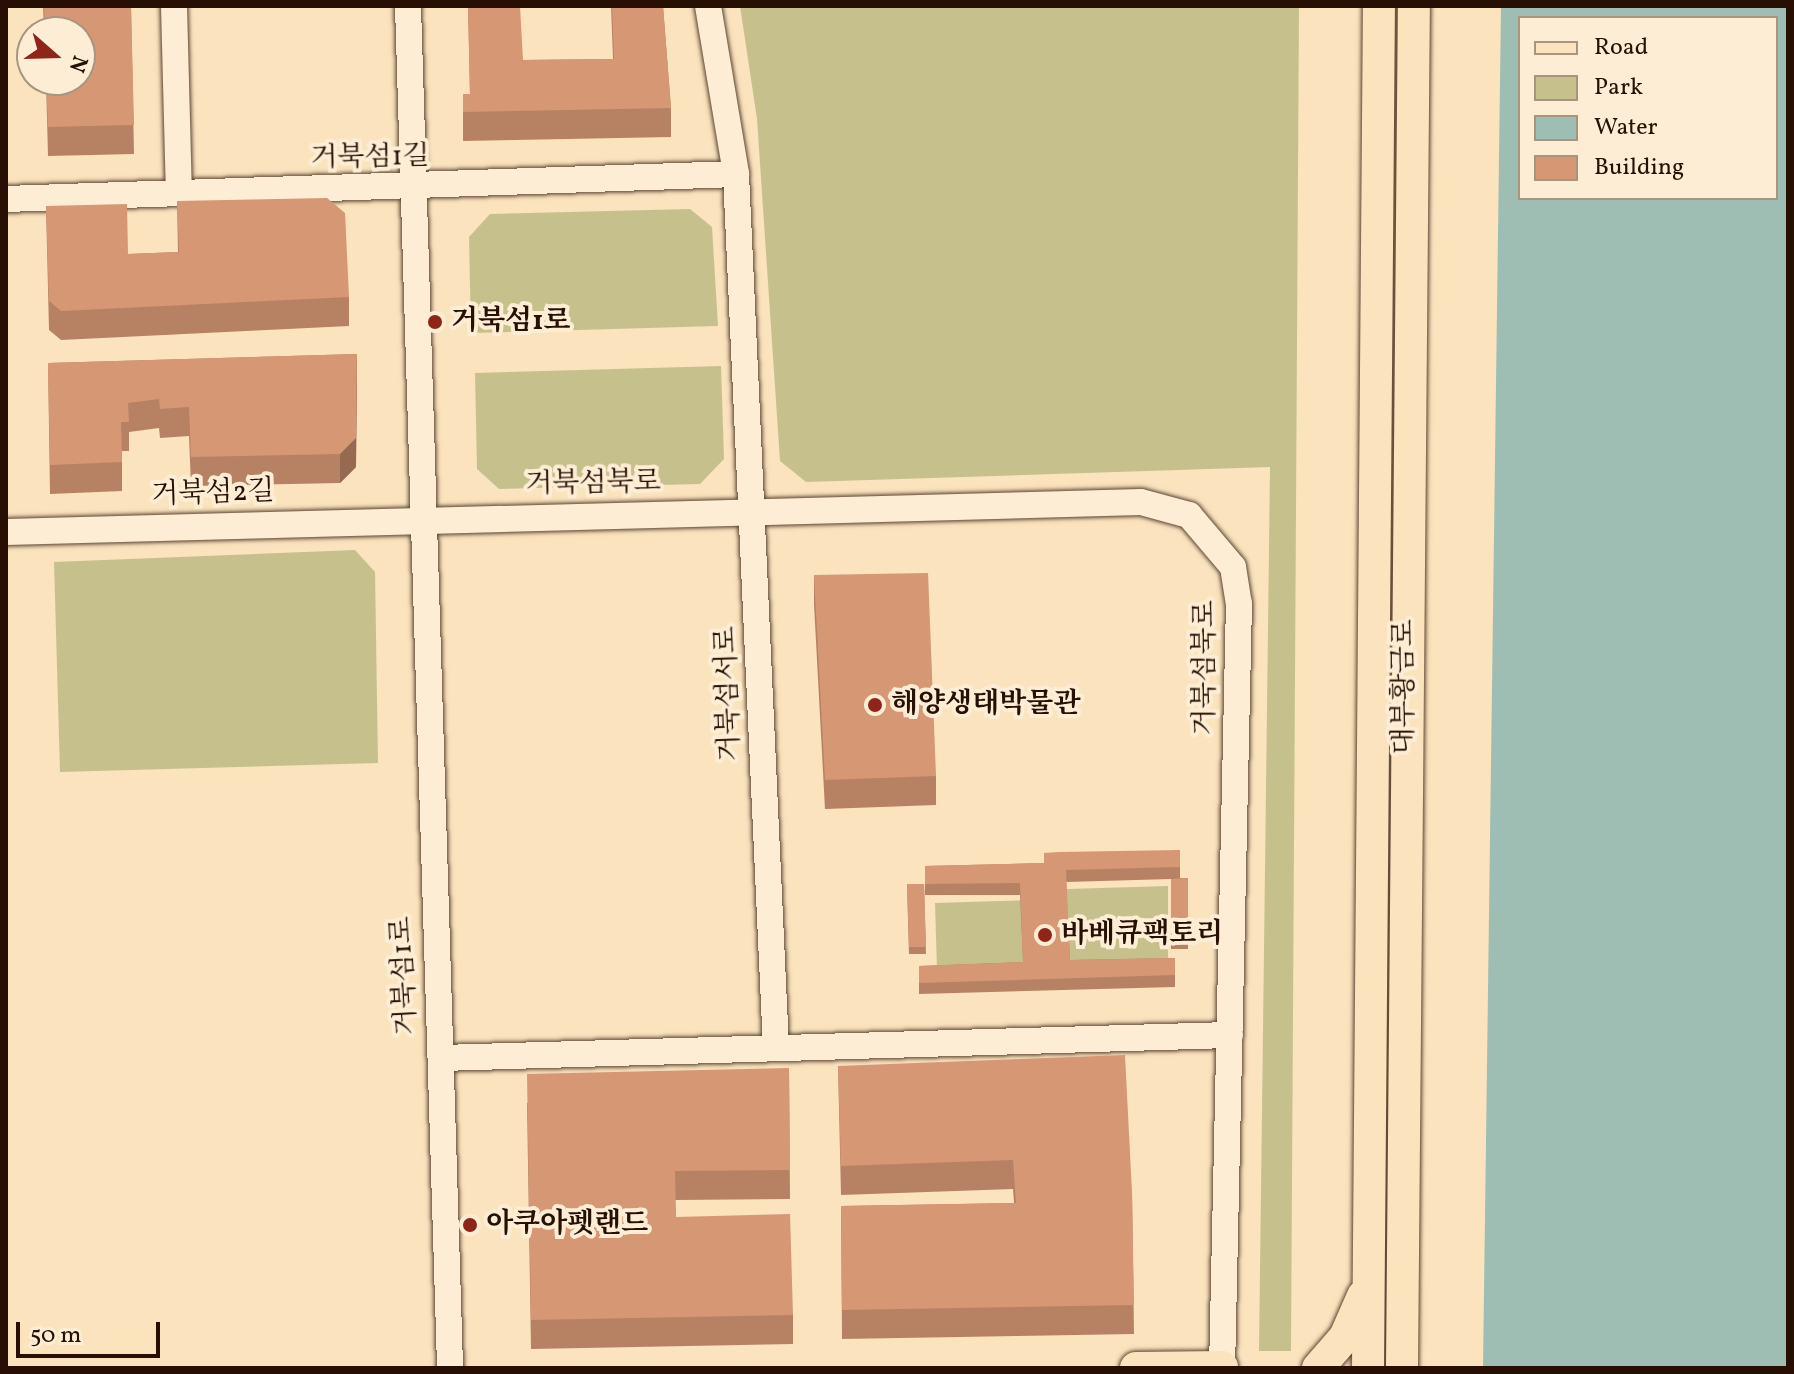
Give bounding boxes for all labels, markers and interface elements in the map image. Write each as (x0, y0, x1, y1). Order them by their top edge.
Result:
north arrow (16, 16, 96, 96)
legend (1518, 16, 1778, 200)
text: Road (1594, 31, 1648, 65)
text: N (60, 51, 94, 76)
text: Park (1594, 71, 1643, 105)
text: Water (1594, 111, 1658, 145)
street label: 거북섬1길 (310, 140, 430, 176)
text: Building (1594, 151, 1684, 185)
place label: 거북섬1로 (451, 305, 570, 339)
marker: 거북섬1로 (426, 313, 444, 331)
street label: 거북섬북로 (525, 466, 661, 502)
street label: 거북섬2길 (151, 475, 275, 513)
street label: 거북섬북로 (1189, 600, 1223, 736)
street label: 대부황금로 (1388, 619, 1422, 755)
street label: 거북섬서로 (710, 626, 748, 762)
place label: 해양생태박물관 (891, 688, 1080, 722)
marker: 해양생태박물관 (866, 696, 884, 714)
street label: 거북섬1로 (385, 916, 425, 1036)
place label: 바베큐팩토리 (1061, 918, 1223, 952)
marker: 바베큐팩토리 (1036, 926, 1054, 944)
place label: 아쿠아펫랜드 (486, 1208, 648, 1242)
marker: 아쿠아펫랜드 (461, 1216, 479, 1234)
scale bar (20, 1306, 164, 1356)
text: 50 m (30, 1319, 82, 1353)

